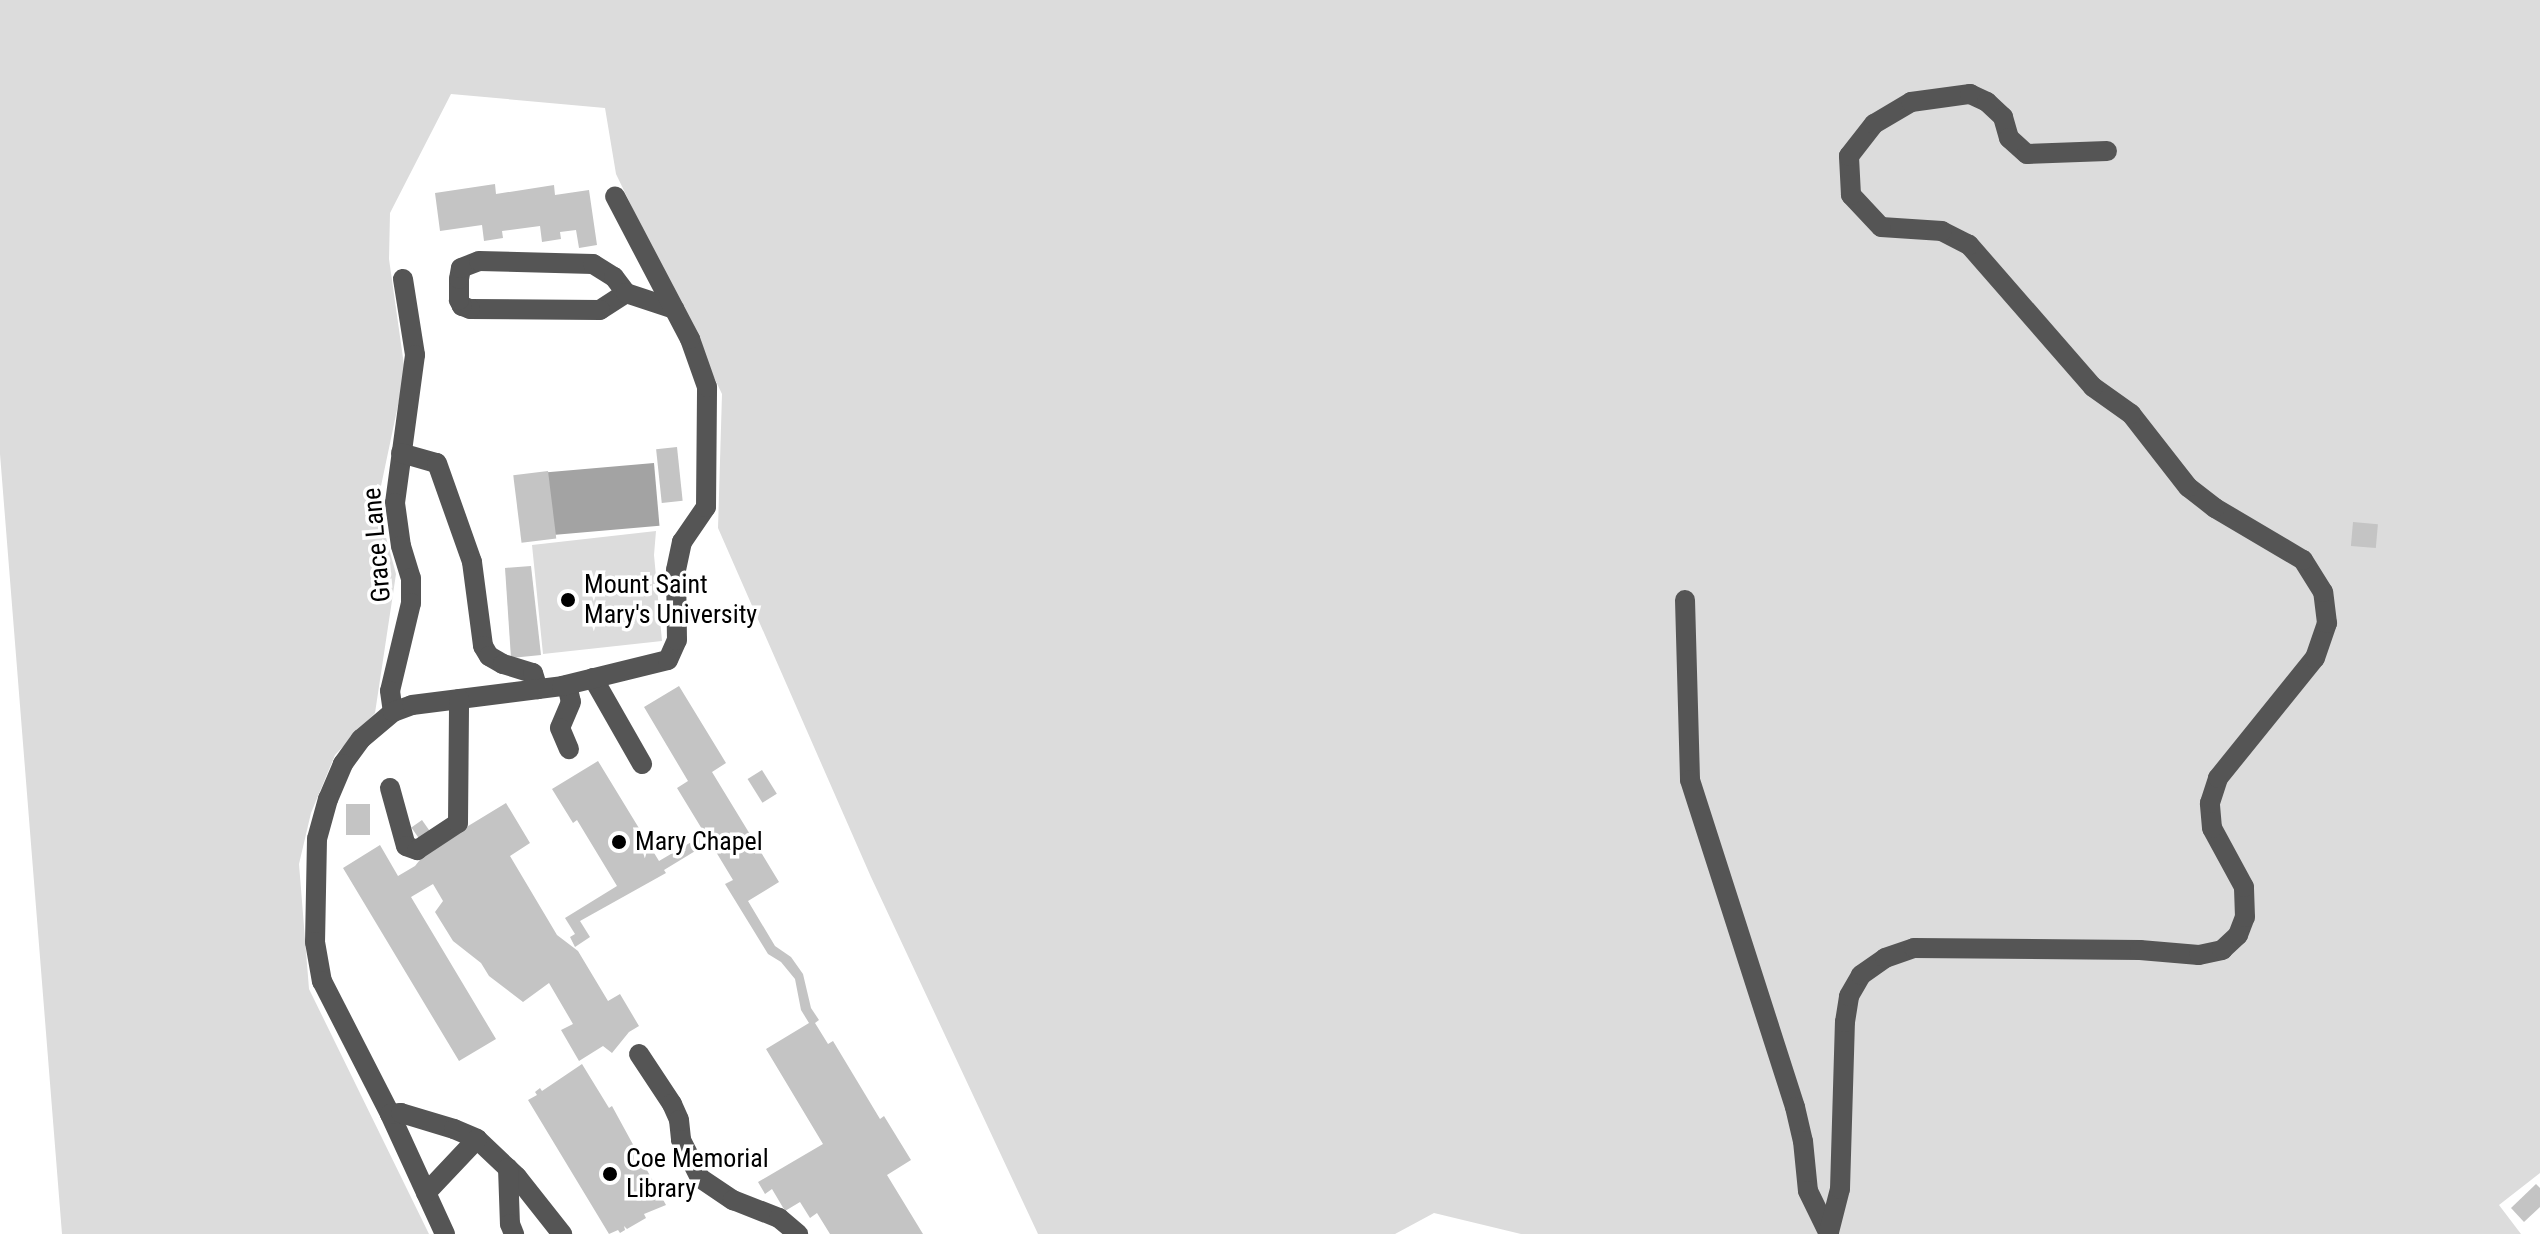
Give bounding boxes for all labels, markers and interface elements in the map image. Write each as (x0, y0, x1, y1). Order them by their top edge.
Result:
street label: Grace Lane (356, 486, 398, 604)
place label: Mount Saint Mary's University (584, 569, 757, 630)
marker: Mount Saint Mary's University (559, 591, 577, 609)
place label: Mary Chapel (635, 826, 763, 858)
marker: Mary Chapel (610, 833, 628, 851)
place label: Coe Memorial Library (626, 1143, 769, 1204)
marker: Coe Memorial Library (601, 1165, 619, 1183)

